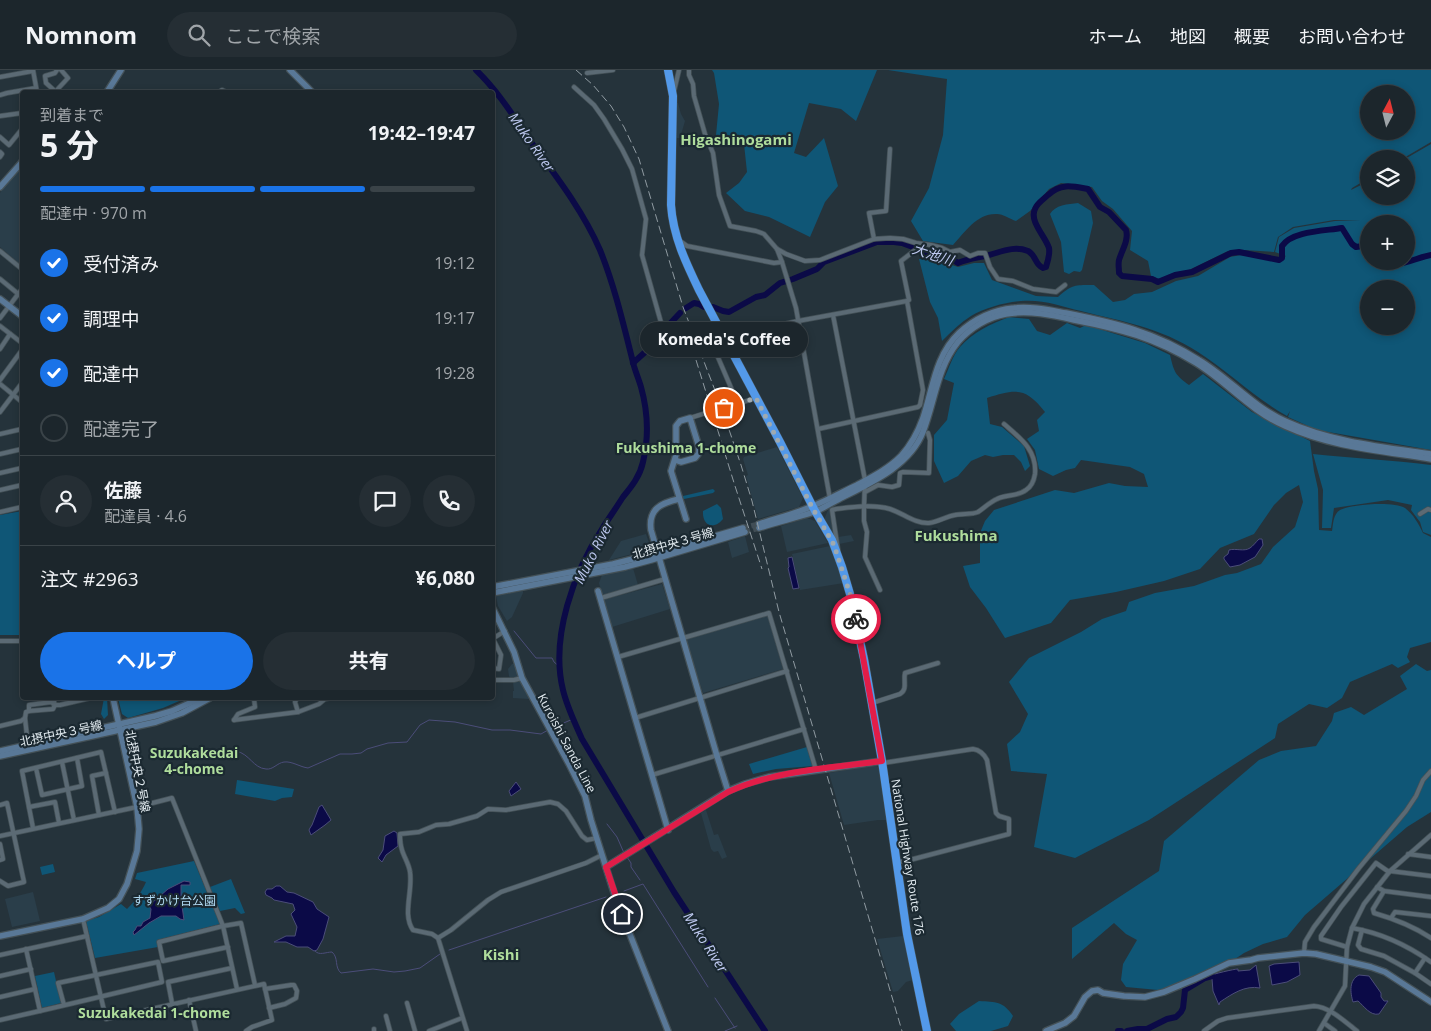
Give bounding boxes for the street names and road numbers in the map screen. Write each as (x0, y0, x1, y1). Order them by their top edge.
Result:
street label: 北摂中央３号線 (630, 523, 716, 563)
street label: Kuroishi Sanda Line (534, 690, 600, 796)
street label: 北摂中央３号線 (18, 716, 104, 750)
street label: 北摂中央２号線 (122, 728, 154, 814)
street label: National Highway Route 176 (887, 778, 929, 936)

